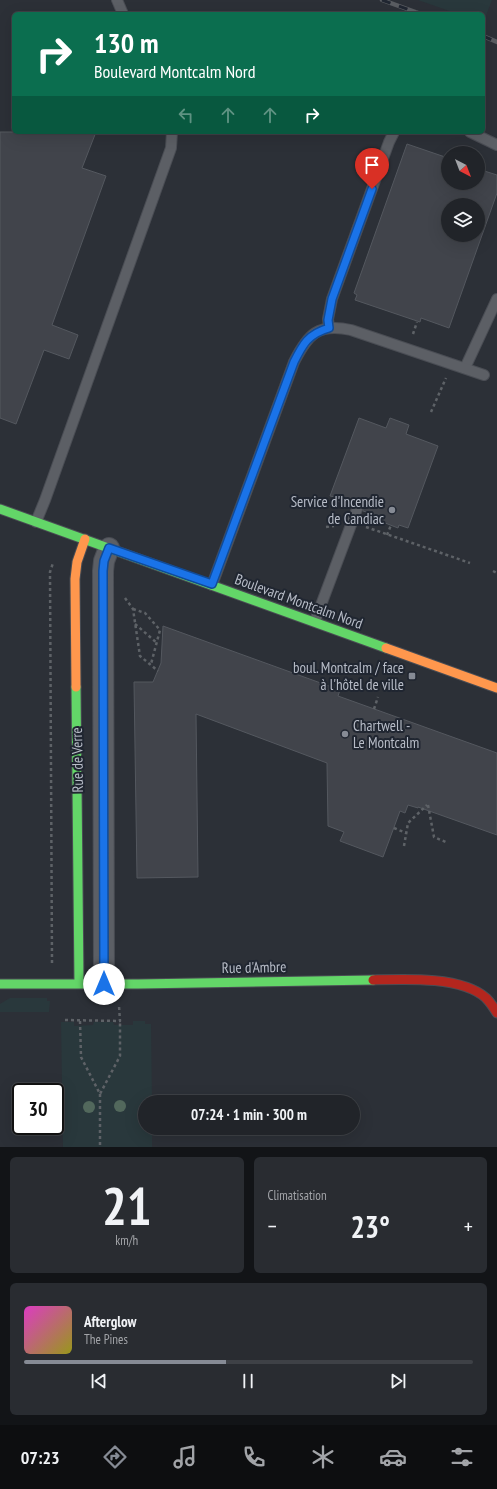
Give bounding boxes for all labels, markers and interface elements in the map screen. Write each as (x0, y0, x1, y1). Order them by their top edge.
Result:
text: 130 m (94, 24, 158, 61)
icon: right (28, 28, 80, 80)
text: Boulevard Montcalm Nord (94, 60, 256, 83)
icon: left (175, 104, 197, 126)
icon: ahead (217, 104, 239, 126)
icon: ahead (259, 104, 281, 126)
icon: right (301, 104, 323, 126)
north arrow (441, 146, 485, 190)
map controls (441, 146, 485, 242)
pin (355, 148, 389, 189)
icon: arrive (361, 154, 383, 176)
button: layers (441, 198, 485, 242)
place label: Service d'Incendie de Candiac (291, 492, 385, 528)
marker: Service d'Incendie de Candiac (387, 505, 397, 515)
street label: Boulevard Montcalm Nord (232, 569, 366, 633)
place label: boul. Montcalm / face à l'hôtel de ville (293, 658, 404, 694)
marker: boul. Montcalm / face à l'hôtel de ville (407, 671, 417, 681)
place label: Chartwell - Le Montcalm (353, 716, 419, 752)
street label: Rue de Verre (67, 727, 87, 793)
marker: Chartwell - Le Montcalm (340, 729, 350, 739)
street label: Rue d'Ambre (222, 957, 286, 977)
position arrow (83, 963, 125, 1005)
speed limit sign: 30 (12, 1083, 64, 1135)
text: 07:24 · 1 min · 300 m (191, 1105, 307, 1124)
text: 21 (102, 1172, 152, 1239)
text: Climatisation (268, 1187, 327, 1204)
text: 23° (350, 1207, 390, 1246)
text: − (268, 1212, 277, 1240)
text: + (464, 1212, 473, 1240)
text: km/h (115, 1232, 138, 1249)
text: Afterglow (84, 1312, 136, 1331)
text: The Pines (84, 1331, 128, 1348)
icon: previous (88, 1370, 110, 1392)
icon: pause (237, 1370, 259, 1392)
icon: next (387, 1370, 409, 1392)
icon: directions (101, 1443, 129, 1471)
icon: music (171, 1443, 199, 1471)
icon: phone (240, 1443, 268, 1471)
icon: climate (309, 1443, 337, 1471)
icon: car (379, 1443, 407, 1471)
icon: filters (448, 1443, 476, 1471)
text: 07:23 (21, 1446, 60, 1469)

